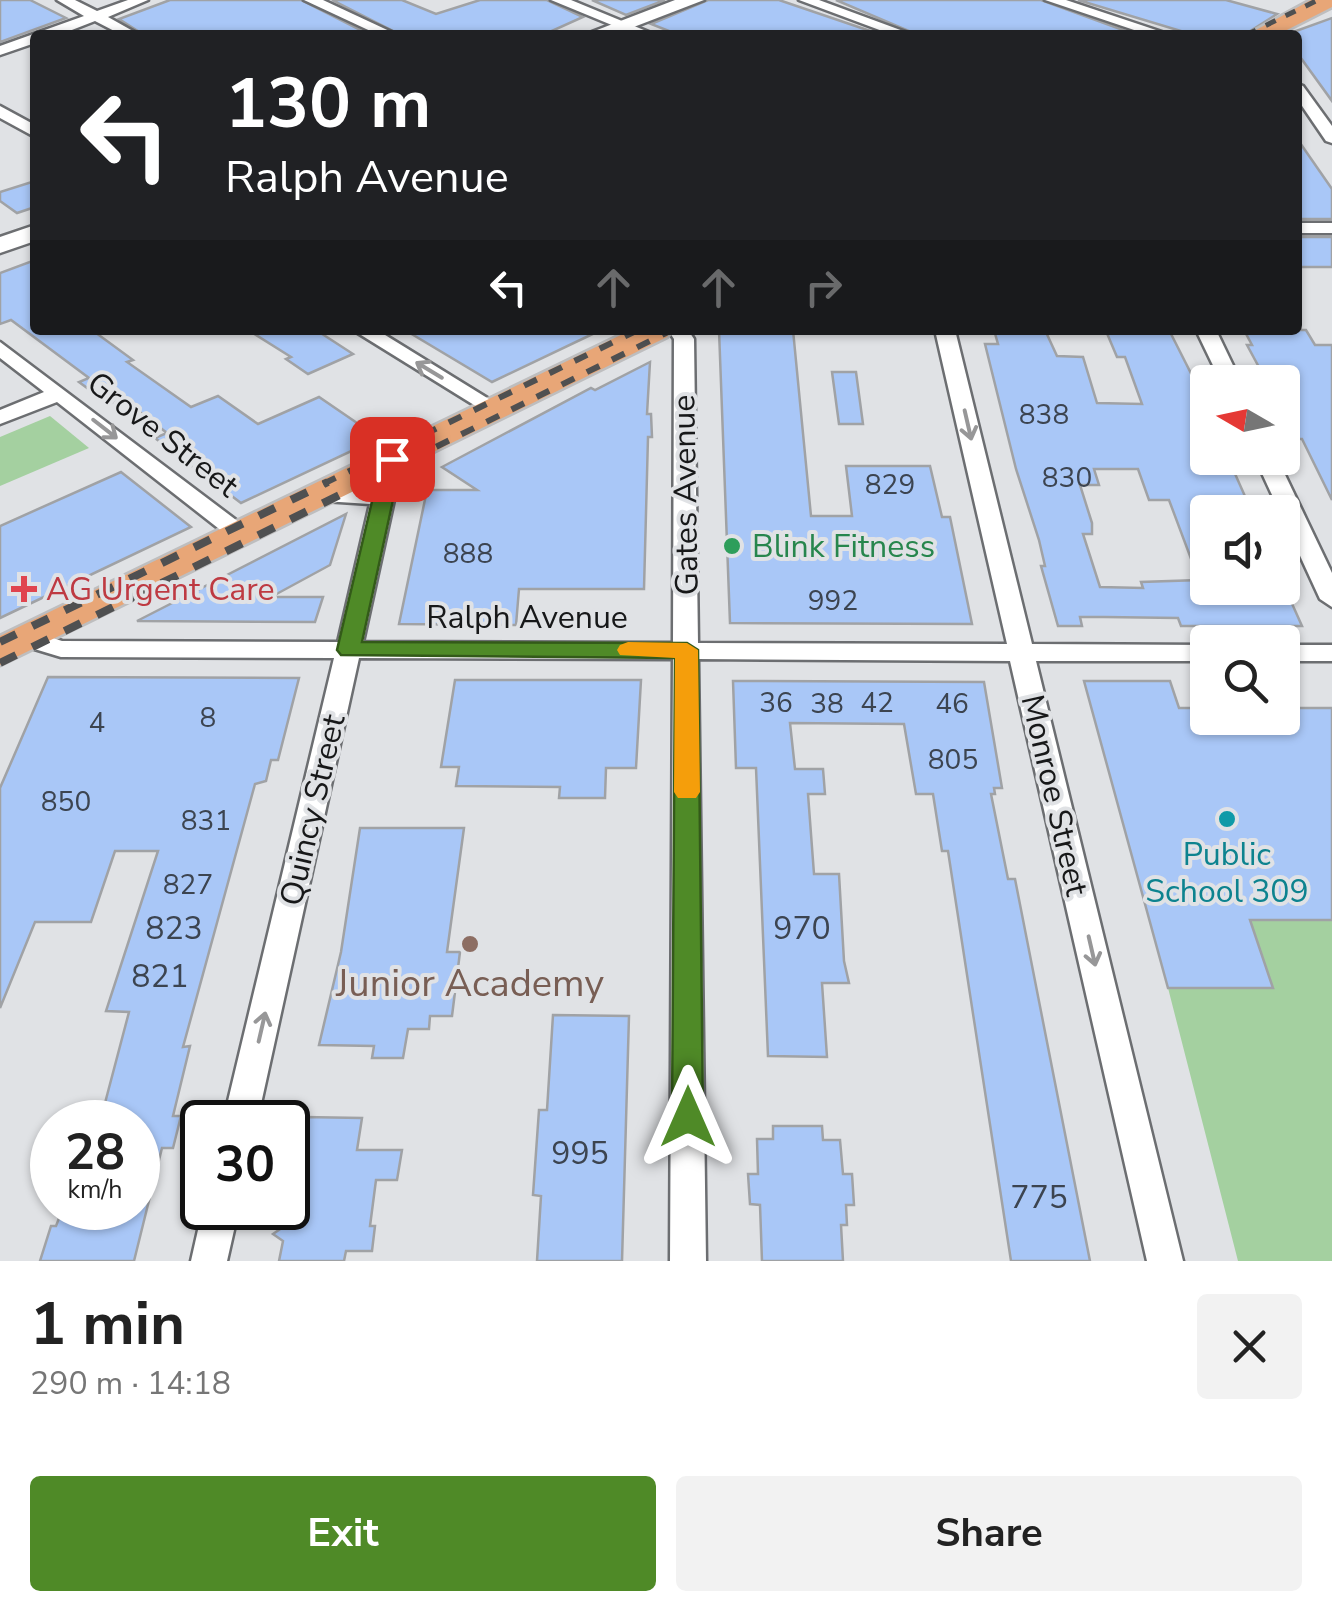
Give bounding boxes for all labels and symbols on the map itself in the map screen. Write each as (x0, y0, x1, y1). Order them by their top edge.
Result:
one-way arrow (415, 360, 444, 380)
street label: Grove Street (78, 362, 248, 507)
north arrow (1190, 365, 1300, 475)
street label: Gates Avenue (662, 394, 709, 596)
house number: 838 (1019, 396, 1069, 434)
one-way arrow (960, 408, 978, 440)
pin (350, 417, 435, 502)
one-way arrow (91, 418, 117, 440)
house number: 830 (1042, 459, 1092, 497)
house number: 829 (865, 466, 915, 504)
place label: Blink Fitness (752, 525, 935, 568)
house number: 888 (443, 535, 493, 573)
marker: Blink Fitness (721, 535, 743, 557)
place label: AG Urgent Care (46, 568, 275, 611)
marker: AG Urgent Care (11, 576, 37, 602)
house number: 992 (808, 582, 858, 620)
street label: Ralph Avenue (426, 596, 628, 639)
house number: 36 (759, 684, 793, 722)
house number: 42 (860, 684, 894, 722)
house number: 38 (810, 685, 844, 723)
house number: 46 (935, 685, 969, 723)
street label: Monroe Street (1011, 690, 1099, 901)
house number: 8 (200, 699, 216, 737)
house number: 4 (89, 704, 105, 742)
street label: Quincy Street (270, 709, 356, 910)
house number: 805 (928, 741, 978, 779)
house number: 850 (41, 783, 91, 821)
house number: 831 (181, 802, 231, 840)
marker: Public School 309 (1216, 808, 1238, 830)
place label: Public School 309 (1145, 833, 1309, 913)
house number: 827 (163, 866, 213, 904)
house number: 823 (145, 907, 203, 950)
house number: 970 (773, 907, 831, 950)
marker: Junior Academy (459, 933, 481, 955)
one-way arrow (1084, 934, 1102, 966)
house number: 821 (131, 955, 189, 998)
place label: Junior Academy (335, 958, 604, 1009)
one-way arrow (254, 1012, 272, 1044)
position arrow (636, 1065, 740, 1169)
speed limit sign: 30 (180, 1100, 310, 1230)
house number: 995 (551, 1132, 609, 1175)
house number: 775 (1010, 1176, 1068, 1219)

